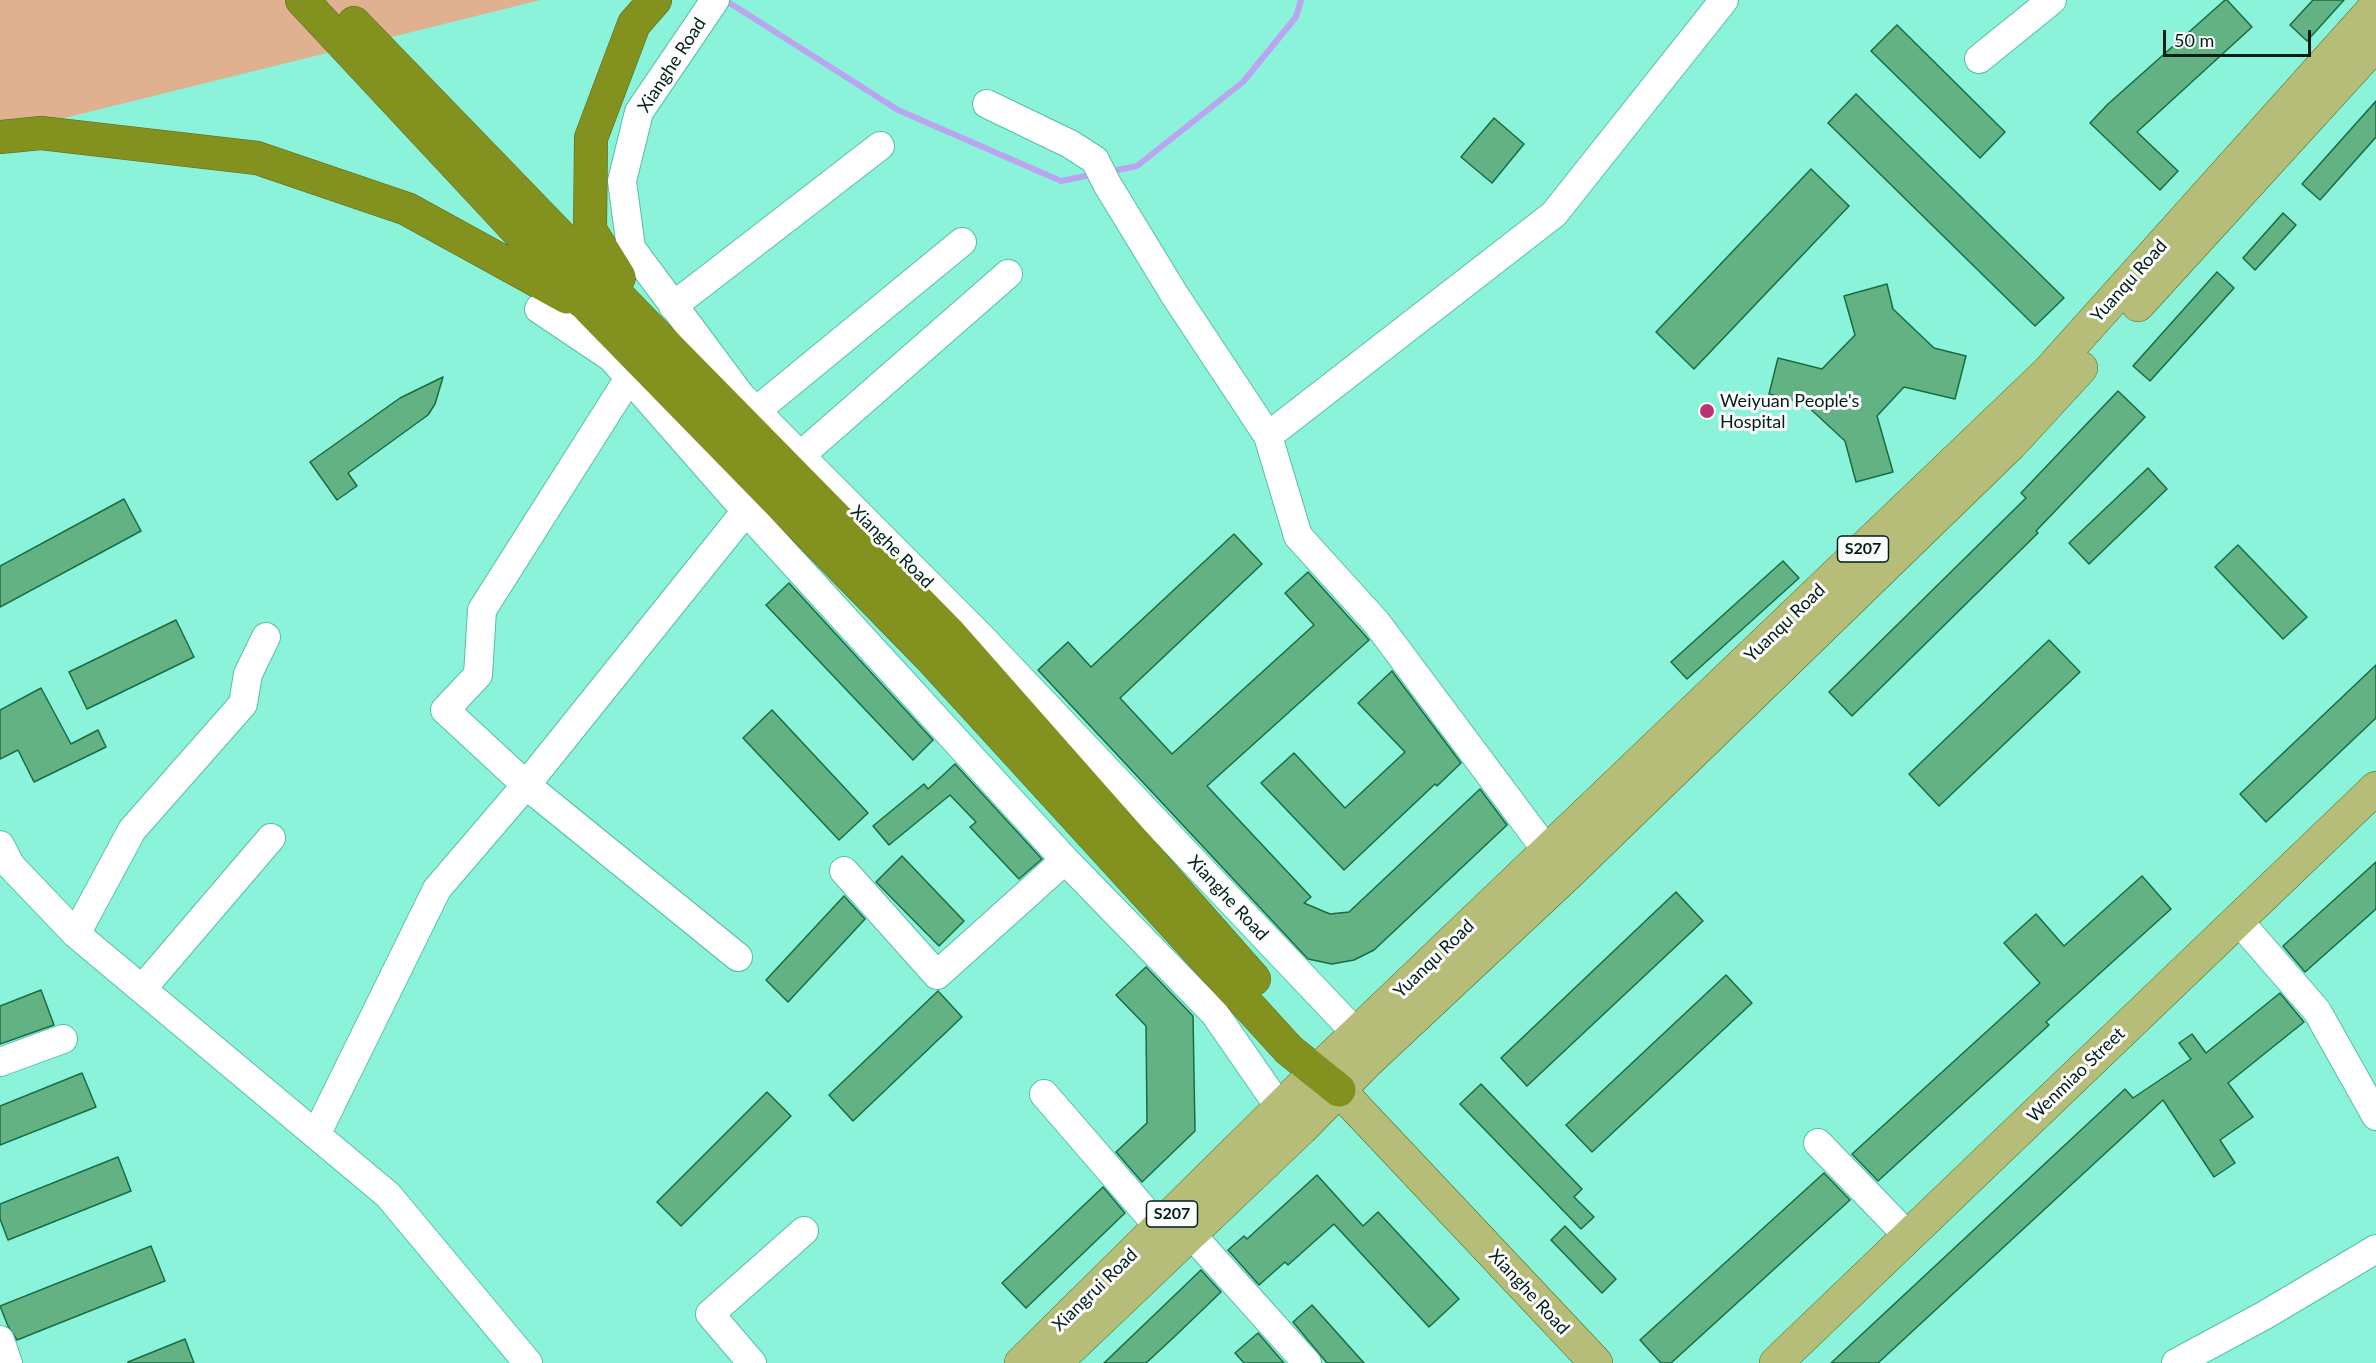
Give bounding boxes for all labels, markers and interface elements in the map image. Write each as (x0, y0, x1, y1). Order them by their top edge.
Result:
street label: Xianghe Road (633, 14, 711, 116)
scale bar (2166, 18, 2314, 56)
text: 50 m (2174, 29, 2214, 51)
street label: Yuanqu Road (2086, 235, 2172, 327)
place label: Weiyuan People's Hospital (1720, 390, 1859, 432)
marker: Weiyuan People's Hospital (1698, 402, 1716, 420)
street label: Xianghe Road (846, 501, 938, 593)
road number: S207 (1838, 536, 1888, 562)
street label: Yuanqu Road (1740, 579, 1830, 667)
street label: Xianghe Road (1183, 851, 1273, 945)
street label: Yuanqu Road (1389, 915, 1479, 1003)
street label: Wenmiao Street (2023, 1023, 2129, 1127)
road number: S207 (1146, 1201, 1198, 1227)
street label: Xiangrui Road (1048, 1244, 1142, 1336)
street label: Xianghe Road (1484, 1245, 1574, 1339)

